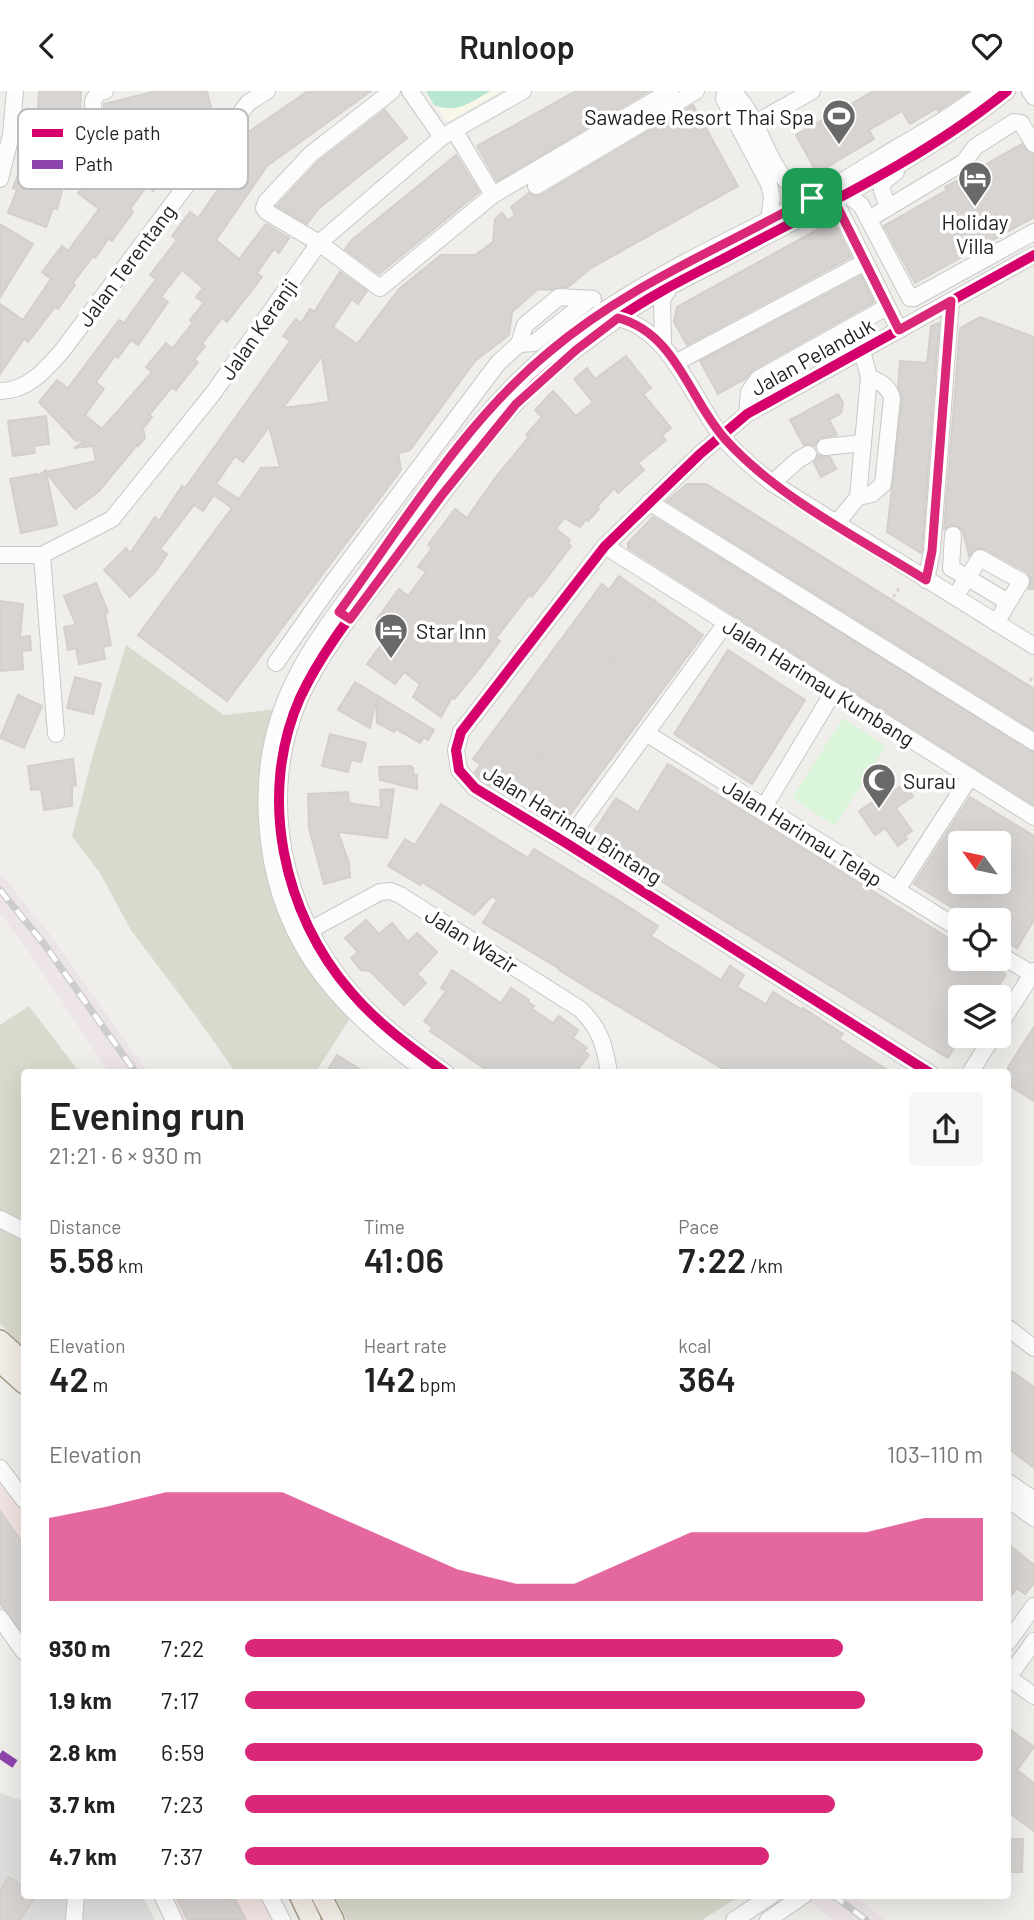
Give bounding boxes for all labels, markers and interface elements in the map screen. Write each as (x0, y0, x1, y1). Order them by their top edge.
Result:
icon: back (28, 27, 66, 65)
text: Runloop (459, 27, 575, 65)
icon: heart (968, 27, 1006, 65)
sports icon: Sawadee Resort Thai Spa (820, 97, 858, 146)
place label: Sawadee Resort Thai Spa (584, 104, 814, 129)
legend (18, 109, 248, 189)
text: Cycle path (75, 121, 160, 144)
text: Path (75, 152, 113, 175)
hotel icon: Holiday Villa (956, 159, 994, 208)
pin (782, 168, 842, 228)
icon: arrive (793, 179, 831, 217)
street label: Jalan Terentang (72, 199, 180, 331)
place label: Holiday Villa (941, 209, 1009, 258)
street label: Jalan Keranji (214, 274, 302, 384)
street label: Jalan Pelanduk (746, 312, 878, 400)
hotel icon: Star Inn (372, 611, 410, 660)
street label: Jalan Harimau Kumbang (719, 613, 919, 751)
place label: Star Inn (416, 618, 487, 643)
street label: Jalan Harimau Bintang (479, 759, 667, 889)
mosque icon: Surau (860, 761, 898, 810)
place label: Surau (903, 768, 956, 793)
street label: Jalan Harimau Telap (718, 773, 888, 891)
north arrow (948, 831, 1012, 894)
map controls (948, 831, 1011, 1048)
street label: Jalan Wazir (421, 902, 523, 978)
button: locate (948, 908, 1011, 971)
button: layers (948, 985, 1011, 1048)
text: Evening run (49, 1092, 245, 1138)
button: share (909, 1092, 983, 1166)
text: 21:21 · 6 × 930 m (49, 1141, 202, 1169)
text: Distance (49, 1215, 121, 1238)
text: Time (364, 1215, 405, 1238)
text: Pace (678, 1215, 719, 1238)
text: 5.58 (49, 1238, 114, 1280)
text: 41:06 (364, 1238, 444, 1280)
text: 7:22 (678, 1238, 746, 1280)
text: km (114, 1254, 143, 1277)
text: /km (746, 1254, 783, 1277)
text: Elevation (49, 1334, 126, 1357)
text: Heart rate (364, 1334, 447, 1357)
text: kcal (678, 1334, 711, 1357)
text: 42 (49, 1357, 89, 1399)
text: 142 (364, 1357, 416, 1399)
text: 364 (678, 1357, 736, 1399)
text: m (89, 1373, 108, 1396)
text: bpm (416, 1373, 456, 1396)
text: Elevation (49, 1440, 142, 1468)
text: 103–110 m (887, 1440, 983, 1468)
text: 930 m (49, 1634, 111, 1662)
text: 7:22 (161, 1634, 204, 1662)
text: 1.9 km (49, 1686, 112, 1714)
text: 7:17 (161, 1686, 199, 1714)
text: 2.8 km (49, 1738, 117, 1766)
text: 6:59 (161, 1738, 204, 1766)
text: 3.7 km (49, 1790, 115, 1818)
text: 7:23 (161, 1790, 204, 1818)
text: 4.7 km (49, 1842, 117, 1870)
text: 7:37 (161, 1842, 202, 1870)

